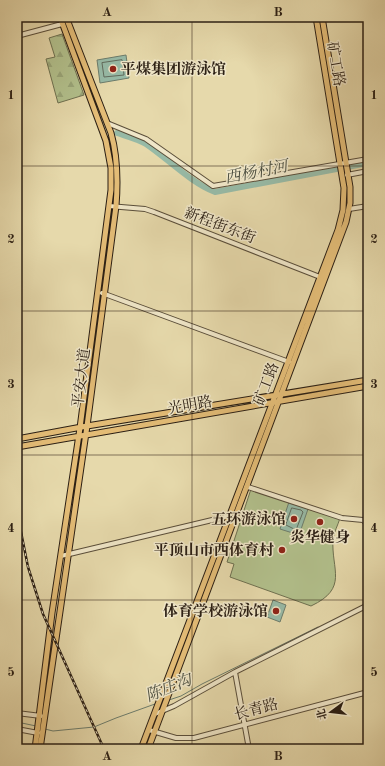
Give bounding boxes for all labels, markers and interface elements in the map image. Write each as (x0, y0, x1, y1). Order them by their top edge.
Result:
text: A (102, 6, 112, 19)
text: B (273, 6, 283, 19)
street label: 矿工路 (323, 40, 348, 88)
place label: 平煤集团游泳馆 (121, 60, 226, 78)
marker: 平煤集团游泳馆 (108, 64, 118, 74)
text: 1 (7, 89, 15, 102)
text: 1 (370, 89, 378, 102)
water label: 西杨村河 (223, 156, 292, 187)
street label: 新程街东街 (182, 204, 258, 247)
text: 2 (7, 233, 15, 246)
text: 2 (370, 233, 378, 246)
street label: 平安大道 (69, 347, 94, 409)
street label: 矿工路 (250, 360, 282, 408)
text: 3 (7, 378, 15, 391)
text: 3 (370, 378, 378, 391)
street label: 光明路 (166, 393, 214, 418)
place label: 五环游泳馆 (211, 510, 286, 528)
marker: 五环游泳馆 (289, 514, 299, 524)
marker: 炎华健身 (315, 517, 325, 527)
text: 4 (7, 522, 15, 535)
text: 4 (370, 522, 378, 535)
place label: 炎华健身 (290, 529, 350, 546)
place label: 平顶山市西体育村 (154, 541, 274, 559)
marker: 平顶山市西体育村 (277, 545, 287, 555)
place label: 体育学校游泳馆 (163, 602, 268, 620)
marker: 体育学校游泳馆 (271, 606, 281, 616)
text: 5 (7, 666, 15, 679)
text: 5 (370, 666, 378, 679)
water label: 陈庄沟 (143, 669, 197, 705)
north arrow (311, 692, 351, 732)
street label: 长青路 (232, 695, 280, 724)
text: 北 (315, 707, 330, 721)
text: A (102, 750, 112, 763)
text: B (273, 750, 283, 763)

